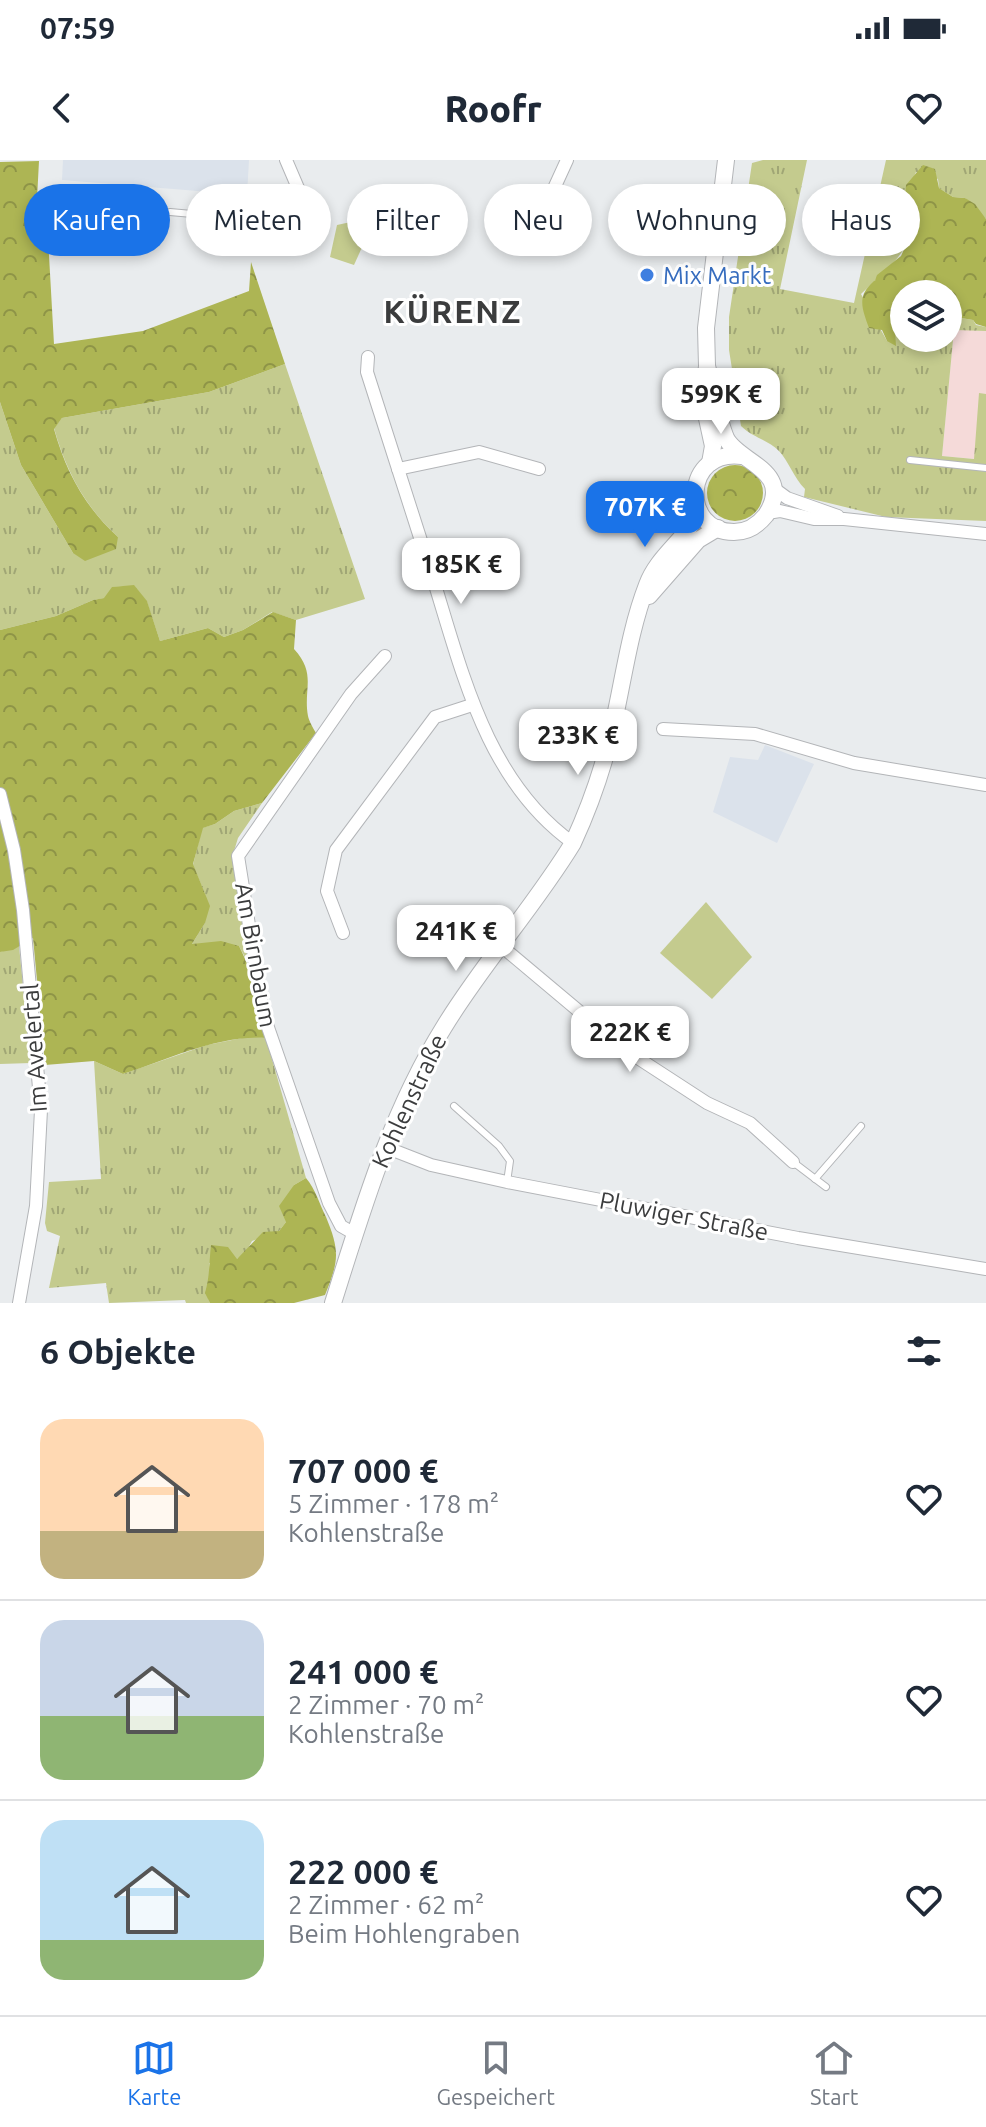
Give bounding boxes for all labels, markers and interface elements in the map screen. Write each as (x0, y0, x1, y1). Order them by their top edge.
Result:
text: 07:59 (40, 11, 115, 45)
icon: back (40, 86, 84, 130)
icon: heart (902, 86, 946, 130)
text: Roofr (444, 88, 542, 129)
chip: Kaufen (24, 184, 170, 256)
chip: Mieten (186, 184, 331, 256)
chip: Filter (347, 184, 468, 256)
chip: Neu (484, 184, 592, 256)
chip: Wohnung (608, 184, 786, 256)
chip: Haus (802, 184, 920, 256)
place label: Mix Markt (663, 262, 772, 289)
marker: Mix Markt (638, 266, 656, 284)
map controls (890, 280, 962, 352)
button: layers (890, 280, 962, 352)
district label: KÜRENZ (384, 293, 522, 329)
pin: 599K € (656, 368, 786, 436)
text: 599K € (680, 379, 762, 408)
pin: 707K € (580, 481, 710, 549)
text: 707K € (604, 492, 686, 521)
pin: 185K € (396, 538, 526, 606)
text: 185K € (420, 549, 502, 578)
pin: 233K € (513, 709, 643, 777)
text: 233K € (537, 720, 619, 749)
street label: Am Birnbaum (230, 881, 282, 1029)
pin: 241K € (391, 905, 521, 973)
text: 241K € (415, 916, 497, 945)
street label: Im Avelertal (16, 983, 52, 1113)
pin: 222K € (565, 1006, 695, 1074)
text: 222K € (589, 1017, 671, 1046)
street label: Kohlenstraße (366, 1030, 452, 1172)
street label: Pluwiger Straße (597, 1186, 771, 1246)
icon: filters (902, 1329, 946, 1373)
text: 6 Objekte (40, 1332, 196, 1370)
icon: home (104, 1451, 200, 1547)
text: 707 000 € (288, 1451, 438, 1489)
icon: heart (902, 1477, 946, 1521)
text: 5 Zimmer · 178 m² (288, 1489, 499, 1518)
text: Kohlenstraße (288, 1518, 444, 1547)
icon: home (104, 1652, 200, 1748)
text: 241 000 € (288, 1652, 438, 1690)
icon: heart (902, 1678, 946, 1722)
text: 2 Zimmer · 70 m² (288, 1690, 484, 1719)
text: Kohlenstraße (288, 1719, 444, 1748)
icon: home (104, 1852, 200, 1948)
text: 222 000 € (288, 1852, 438, 1890)
icon: heart (902, 1878, 946, 1922)
text: 2 Zimmer · 62 m² (288, 1890, 484, 1919)
text: Beim Hohlengraben (288, 1919, 520, 1948)
tab: Karte (128, 2036, 181, 2109)
tab: Gespeichert (436, 2036, 555, 2109)
tab: Start (810, 2036, 858, 2109)

